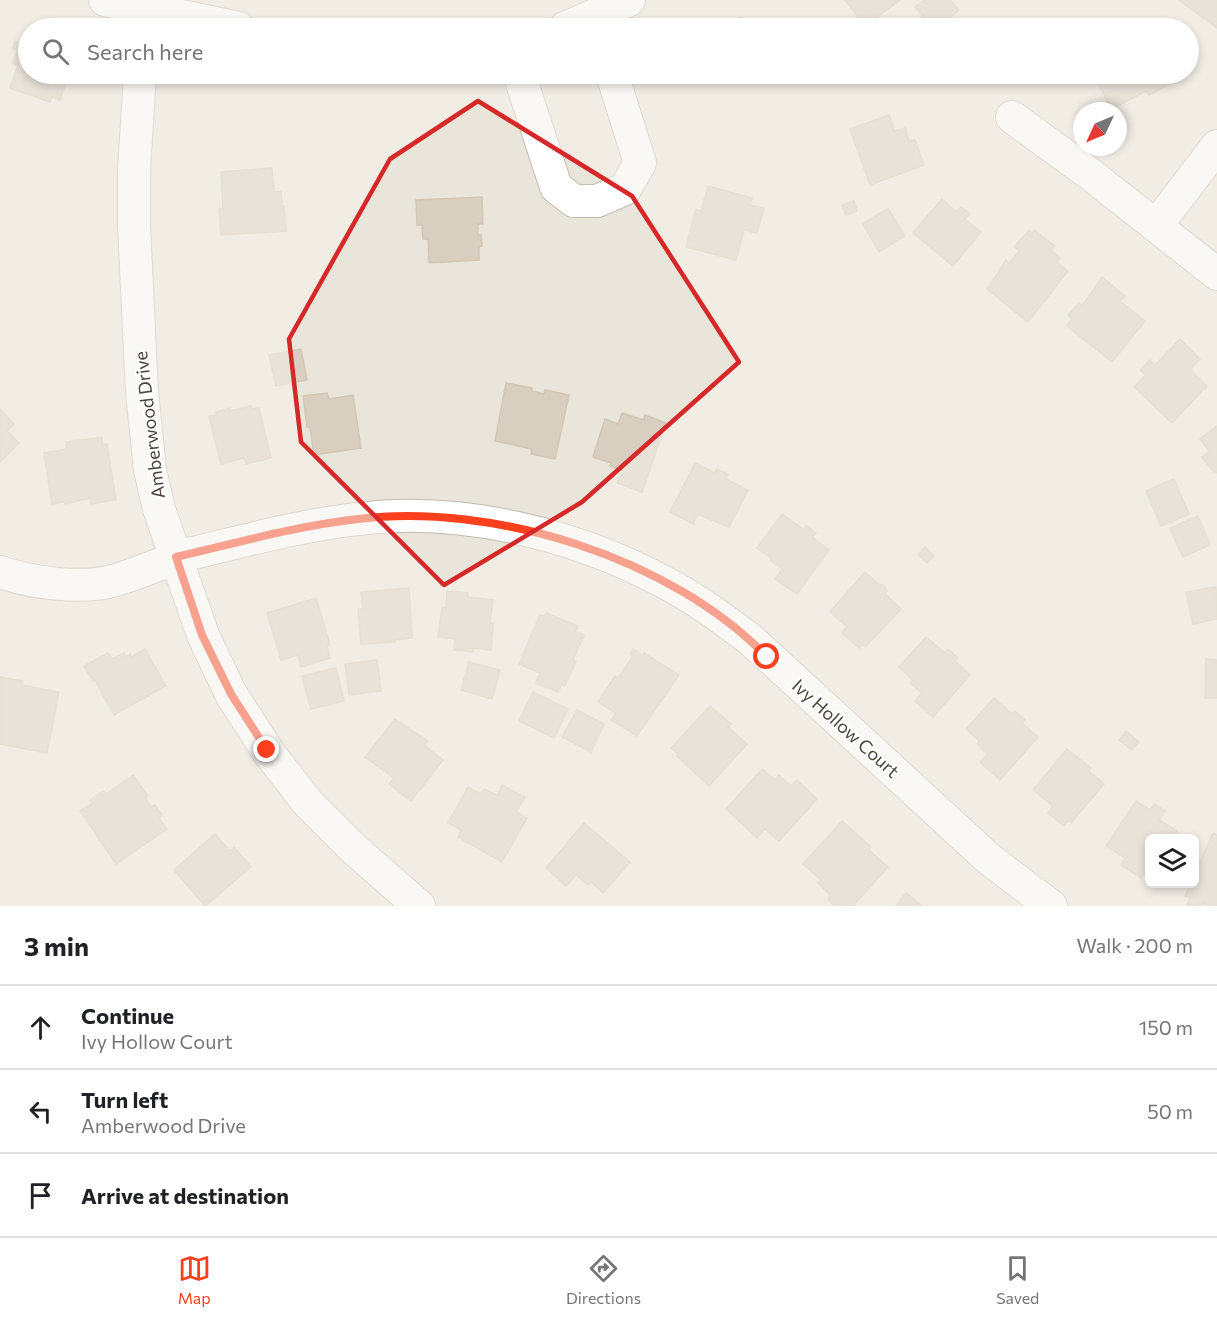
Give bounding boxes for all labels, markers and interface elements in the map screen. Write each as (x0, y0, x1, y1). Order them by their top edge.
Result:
search box (18, 18, 1199, 84)
icon: search (39, 35, 72, 68)
text: Search here (87, 38, 203, 65)
north arrow (1073, 102, 1127, 156)
street label: Amberwood Drive (129, 350, 169, 500)
route start (753, 643, 779, 669)
street label: Ivy Hollow Court (788, 674, 904, 782)
route end (253, 736, 279, 762)
map controls (1145, 834, 1199, 888)
button: layers (1145, 834, 1199, 888)
text: 3 min (24, 930, 89, 961)
text: Walk · 200 m (1076, 933, 1193, 957)
text: Continue (81, 1002, 174, 1029)
icon: ahead (24, 1011, 57, 1044)
text: 150 m (1139, 1015, 1193, 1039)
text: Ivy Hollow Court (81, 1029, 233, 1053)
text: Turn left (81, 1086, 168, 1113)
icon: left (24, 1095, 57, 1128)
text: 50 m (1147, 1099, 1193, 1123)
text: Amberwood Drive (81, 1113, 246, 1137)
icon: arrive (24, 1179, 57, 1212)
text: Arrive at destination (81, 1182, 289, 1209)
tab: Map (178, 1252, 211, 1307)
tab: Directions (566, 1252, 641, 1307)
tab: Saved (996, 1252, 1039, 1307)

